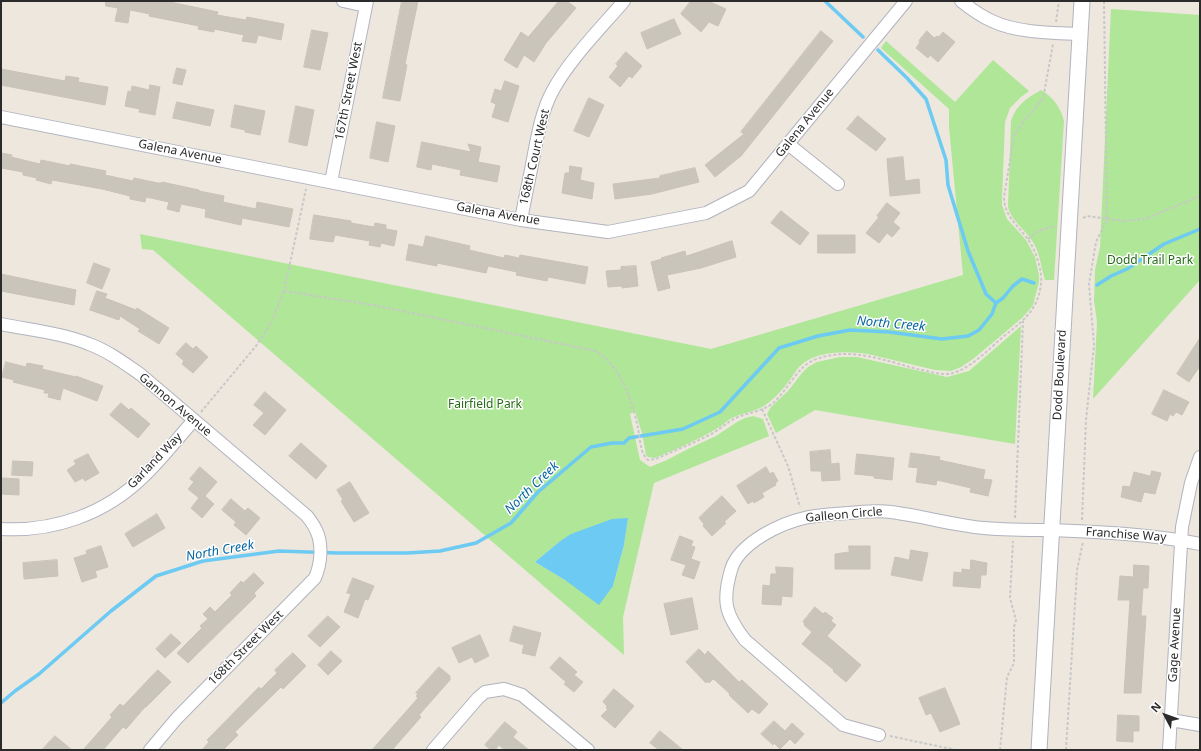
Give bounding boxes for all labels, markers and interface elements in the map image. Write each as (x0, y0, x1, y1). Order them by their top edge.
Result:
street label: 167th Street West (332, 41, 366, 141)
street label: Galena Avenue (773, 86, 837, 160)
street label: 168th Court West (517, 108, 553, 206)
street label: Galena Avenue (137, 137, 223, 167)
street label: Galena Avenue (455, 200, 541, 228)
park label: Dodd Trail Park (1107, 254, 1193, 268)
water label: North Creek (856, 313, 926, 335)
street label: Dodd Boulevard (1050, 329, 1070, 421)
street label: Gannon Avenue (136, 370, 214, 440)
park label: Fairfield Park (448, 398, 522, 412)
street label: Garland Way (125, 430, 185, 492)
water label: North Creek (502, 458, 562, 518)
street label: Galleon Circle (805, 504, 883, 526)
street label: Franchise Way (1085, 525, 1167, 545)
water label: North Creek (185, 537, 255, 565)
street label: Gage Avenue (1166, 607, 1184, 683)
street label: 168th Street West (206, 608, 286, 688)
north arrow (1145, 695, 1185, 735)
text: N (1147, 699, 1164, 715)

